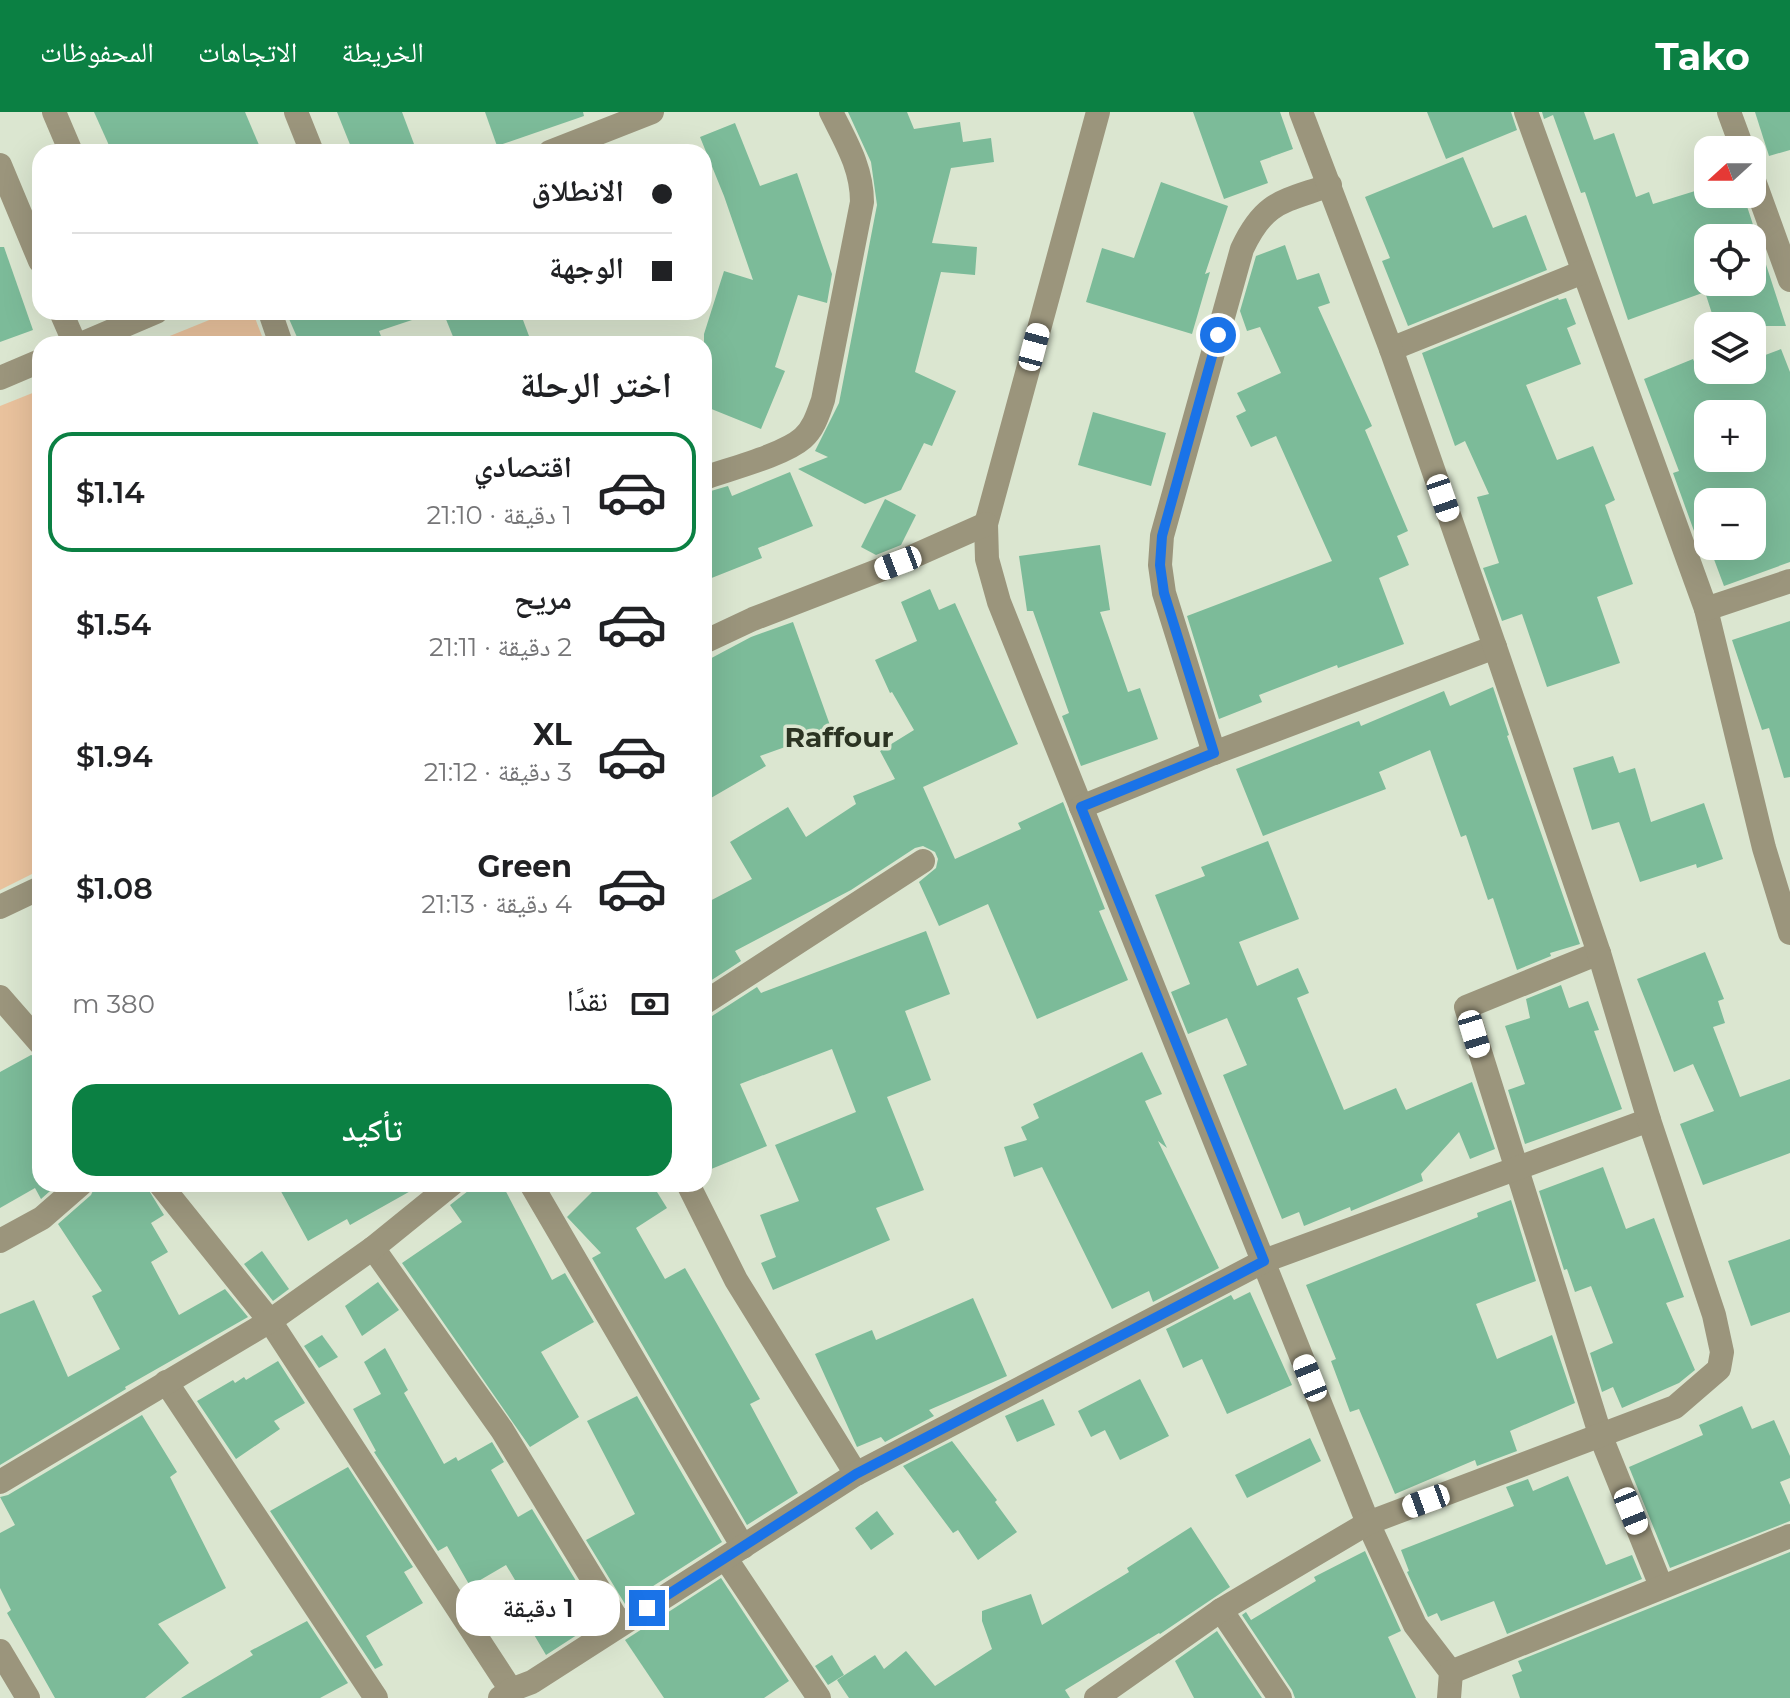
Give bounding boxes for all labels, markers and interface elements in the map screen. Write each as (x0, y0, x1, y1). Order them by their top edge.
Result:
text: Tako (1655, 33, 1750, 80)
text: المحفوظات (40, 35, 154, 69)
text: الاتجاهات (198, 35, 297, 69)
text: الخريطة (341, 35, 424, 69)
north arrow (1694, 136, 1766, 208)
map controls (1694, 136, 1766, 560)
text: الانطلاق (531, 172, 624, 209)
button: locate (1694, 224, 1766, 296)
text: الوجهة (549, 249, 624, 286)
button: layers (1694, 312, 1766, 384)
route start (1200, 317, 1236, 353)
car (1016, 321, 1052, 373)
text: اختر الرحلة (520, 362, 672, 406)
button: + (1694, 400, 1766, 472)
text: اقتصادي (474, 448, 572, 485)
icon: car (596, 456, 668, 528)
car (1424, 471, 1462, 525)
text: $1.14 (76, 474, 145, 511)
button: − (1694, 488, 1766, 560)
text: 1 دقيقة · 21:10 (426, 499, 572, 531)
car (871, 543, 925, 583)
text: مريح (514, 580, 572, 617)
icon: car (596, 588, 668, 660)
text: $1.54 (76, 606, 151, 643)
text: 2 دقيقة · 21:11 (429, 631, 572, 663)
text: XL (533, 716, 572, 753)
icon: car (596, 720, 668, 792)
district label: Raffour (784, 720, 894, 754)
text: $1.94 (76, 738, 153, 775)
text: 3 دقيقة · 21:12 (424, 756, 572, 788)
text: Green (478, 848, 572, 885)
icon: car (596, 852, 668, 924)
text: $1.08 (76, 870, 153, 907)
text: 4 دقيقة · 21:13 (421, 888, 572, 920)
text: نقدًا (567, 982, 608, 1019)
icon: cash (628, 982, 672, 1026)
text: 380 m (72, 988, 155, 1020)
car (1456, 1008, 1492, 1060)
button: تأكيد (72, 1084, 672, 1176)
car (1290, 1351, 1330, 1405)
car (1399, 1482, 1453, 1520)
car (1611, 1484, 1651, 1538)
callout: 1 دقيقة (455, 1580, 619, 1636)
route end (629, 1590, 665, 1626)
text: 1 دقيقة (502, 1592, 574, 1624)

